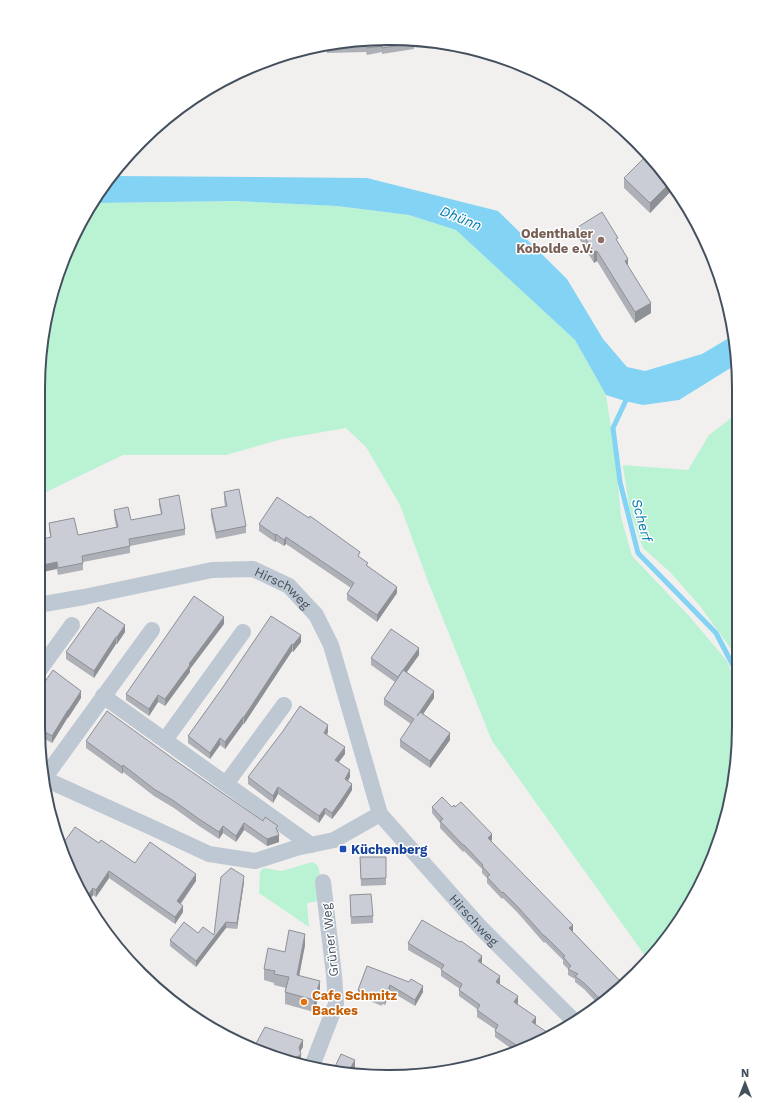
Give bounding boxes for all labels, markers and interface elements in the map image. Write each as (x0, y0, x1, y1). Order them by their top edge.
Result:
water label: Dhünn (438, 202, 484, 234)
place label: Odenthaler Kobolde e.V. (516, 226, 593, 256)
marker: Odenthaler Kobolde e.V. (596, 235, 606, 245)
water label: Scherf (629, 497, 656, 545)
street label: Hirschweg (252, 563, 314, 612)
place label: Küchenberg (351, 842, 428, 857)
marker: Küchenberg (338, 844, 348, 854)
street label: Hirschweg (447, 891, 502, 949)
street label: Grüner Weg (319, 902, 341, 978)
place label: Cafe Schmitz Backes (312, 988, 397, 1018)
marker: Cafe Schmitz Backes (299, 997, 309, 1007)
north arrow (725, 1063, 765, 1103)
text: N (741, 1067, 749, 1080)

